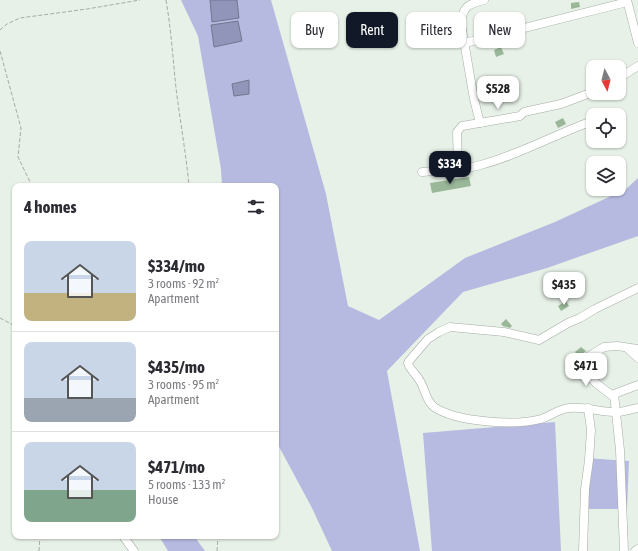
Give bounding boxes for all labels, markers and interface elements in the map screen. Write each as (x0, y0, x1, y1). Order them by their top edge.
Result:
chip: Buy (291, 12, 338, 48)
chip: Rent (346, 12, 398, 48)
chip: Filters (406, 12, 466, 48)
chip: New (474, 12, 525, 48)
north arrow (586, 60, 626, 100)
map controls (586, 60, 626, 196)
pin: $528 (474, 76, 522, 110)
text: $528 (486, 81, 510, 96)
button: locate (586, 108, 626, 148)
pin: $334 (426, 151, 474, 185)
text: $334 (438, 156, 462, 171)
button: layers (586, 156, 626, 196)
icon: filters (245, 196, 267, 218)
text: 4 homes (24, 197, 77, 217)
text: $334/mo (148, 256, 205, 276)
icon: home (56, 257, 104, 305)
pin: $435 (540, 272, 588, 306)
text: 3 rooms · 92 m² (148, 276, 219, 291)
text: $435 (552, 277, 576, 292)
text: Apartment (148, 291, 199, 306)
pin: $471 (562, 353, 610, 387)
text: $435/mo (148, 357, 205, 377)
icon: home (56, 358, 104, 406)
text: $471 (574, 358, 598, 373)
text: 3 rooms · 95 m² (148, 377, 219, 392)
text: Apartment (148, 392, 199, 407)
text: $471/mo (148, 457, 205, 477)
icon: home (56, 458, 104, 506)
text: 5 rooms · 133 m² (148, 477, 225, 492)
text: House (148, 492, 178, 507)

